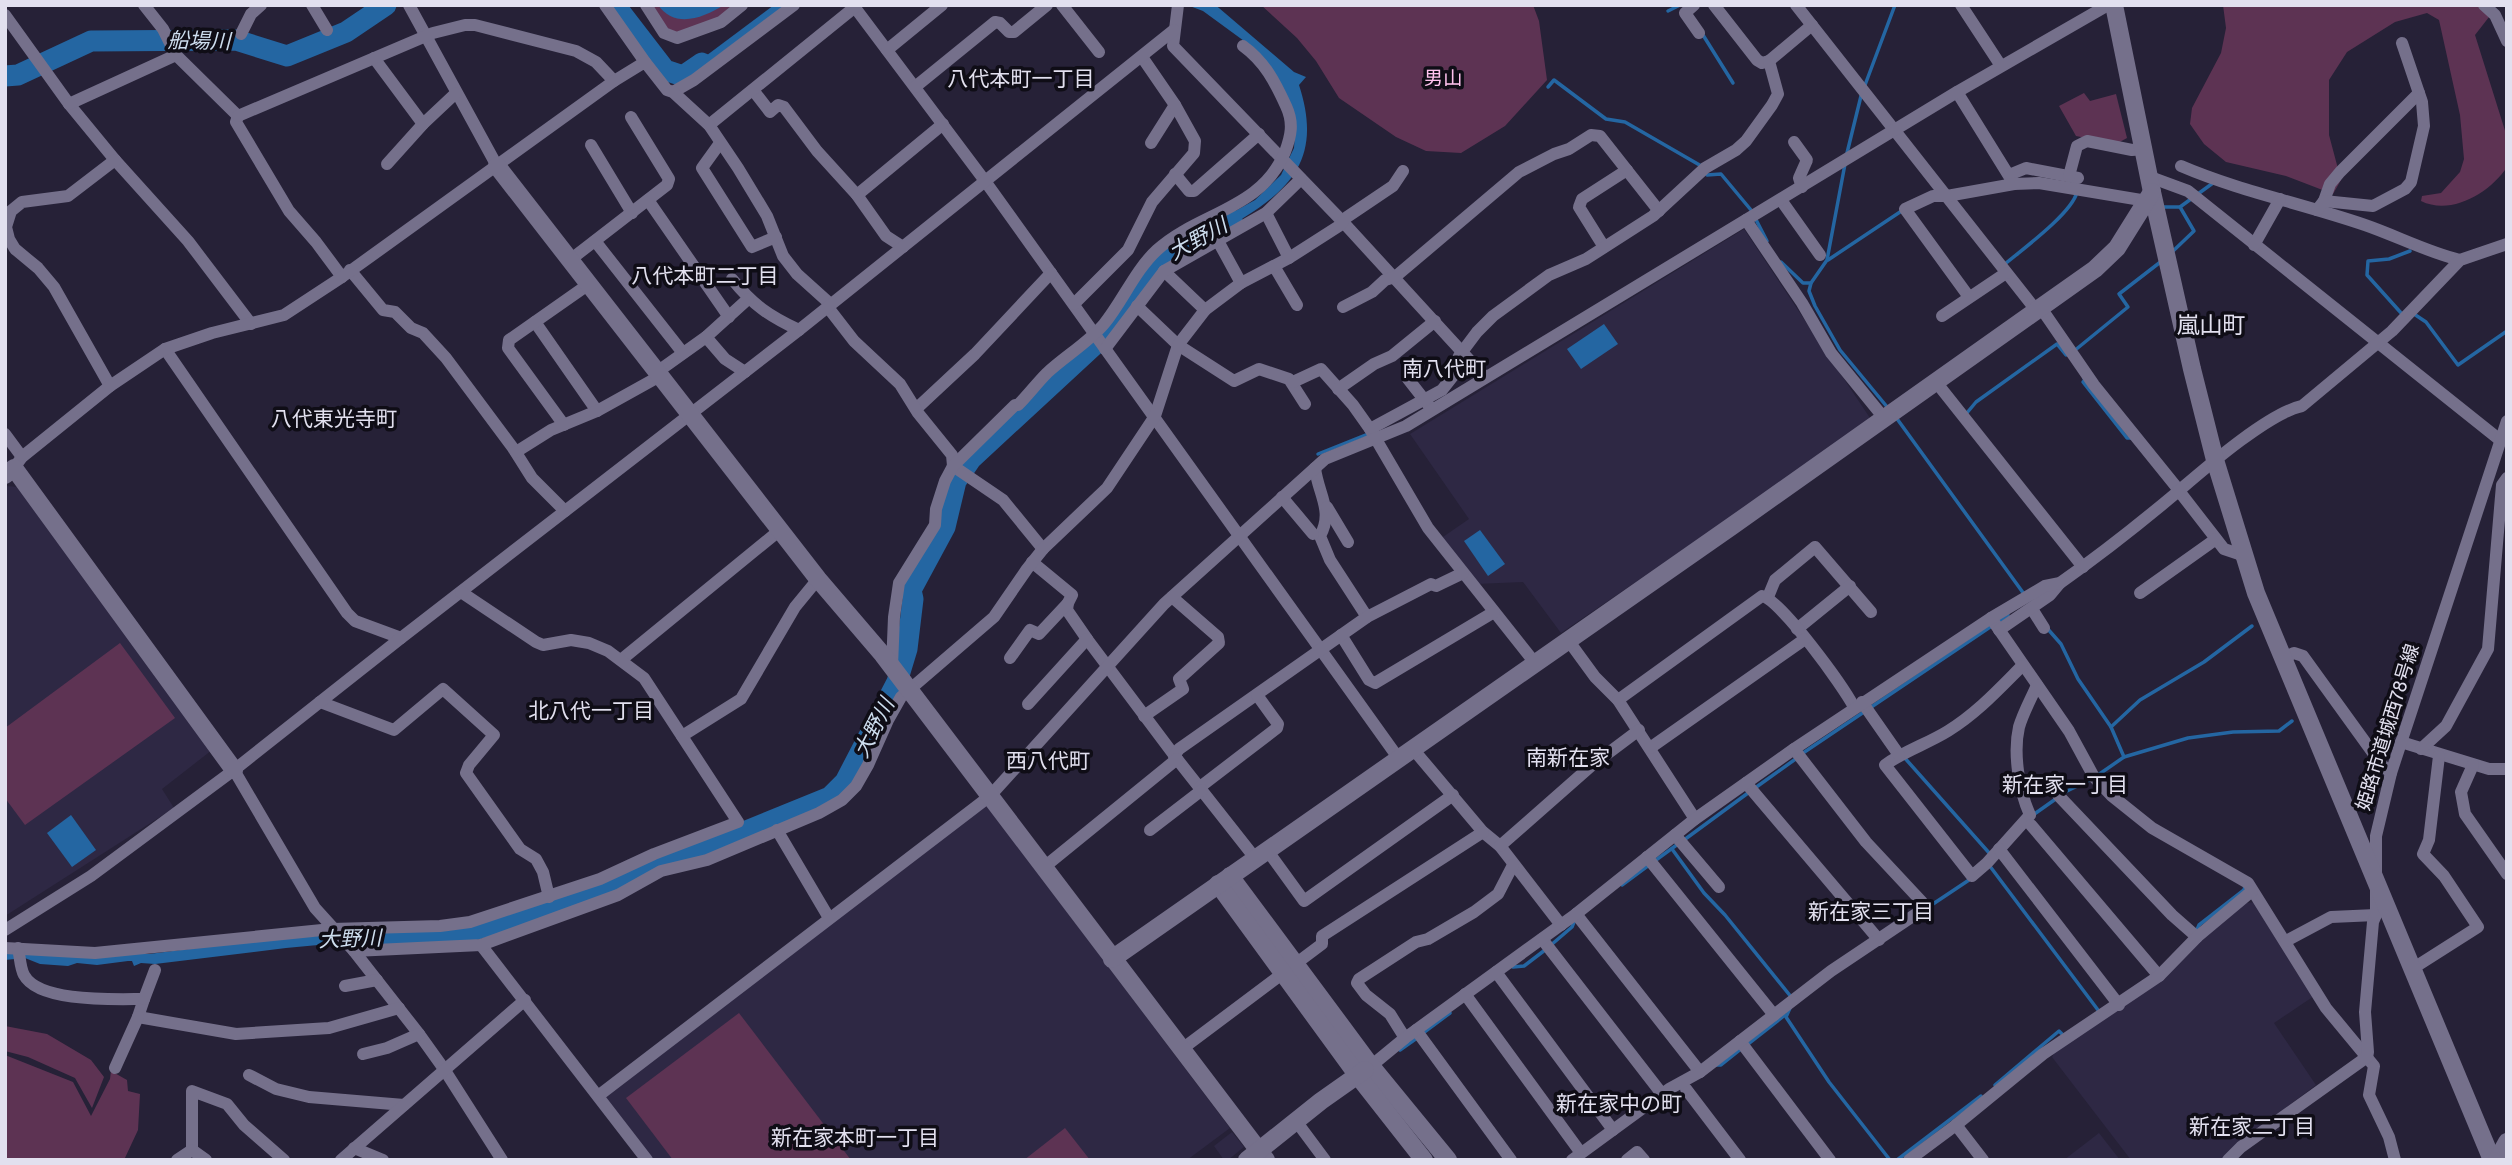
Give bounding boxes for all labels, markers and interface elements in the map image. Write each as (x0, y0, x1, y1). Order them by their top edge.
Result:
water label: 船場川 (167, 28, 233, 57)
district label: 八代本町一丁目 (948, 67, 1095, 94)
park label: 男山 (1424, 68, 1462, 92)
water label: 大野川 (1165, 212, 1235, 267)
district label: 八代本町二丁目 (632, 264, 779, 291)
district label: 嵐山町 (2177, 313, 2246, 342)
district label: 南八代町 (1402, 357, 1486, 384)
district label: 八代東光寺町 (271, 407, 397, 434)
street label: 姫路市道城西78号線 (2352, 641, 2426, 814)
water label: 大野川 (849, 693, 903, 763)
district label: 北八代一丁目 (528, 699, 654, 726)
district label: 南新在家 (1526, 746, 1610, 773)
district label: 西八代町 (1006, 749, 1090, 776)
district label: 新在家一丁目 (2002, 773, 2128, 800)
district label: 新在家三丁目 (1808, 900, 1934, 927)
water label: 大野川 (318, 926, 384, 955)
district label: 新在家中の町 (1556, 1092, 1682, 1119)
district label: 新在家二丁目 (2189, 1115, 2315, 1142)
district label: 新在家本町一丁目 (771, 1126, 939, 1153)

